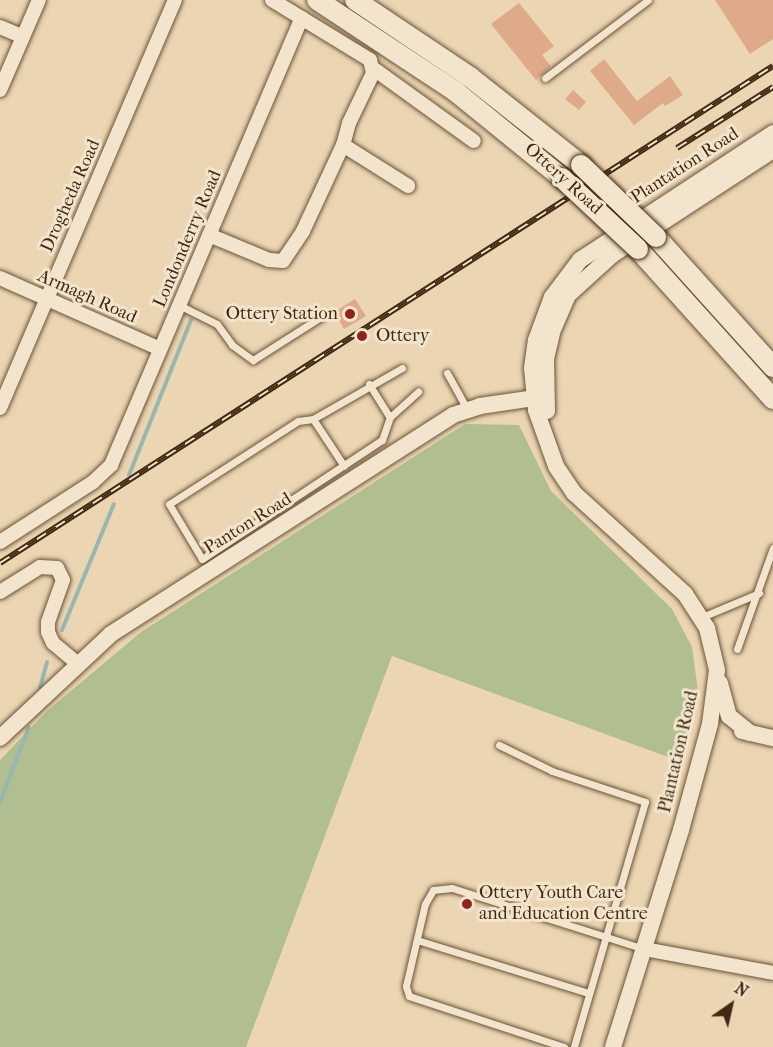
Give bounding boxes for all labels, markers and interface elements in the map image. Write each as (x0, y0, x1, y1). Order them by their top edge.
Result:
street label: Plantation Road (627, 123, 743, 209)
street label: Drogheda Road (37, 136, 105, 256)
street label: Ottery Road (520, 138, 606, 220)
street label: Londonderry Road (149, 167, 227, 311)
street label: Armagh Road (34, 266, 140, 328)
place label: Ottery Station (226, 303, 338, 325)
marker: Ottery Station (343, 307, 357, 321)
place label: Ottery (376, 325, 429, 347)
marker: Ottery (353, 327, 371, 345)
street label: Panton Road (200, 489, 296, 559)
street label: Plantation Road (655, 689, 703, 815)
place label: Ottery Youth Care and Education Centre (479, 883, 648, 926)
marker: Ottery Youth Care and Education Centre (460, 897, 474, 911)
north arrow (701, 975, 761, 1035)
text: N (731, 978, 752, 1001)

